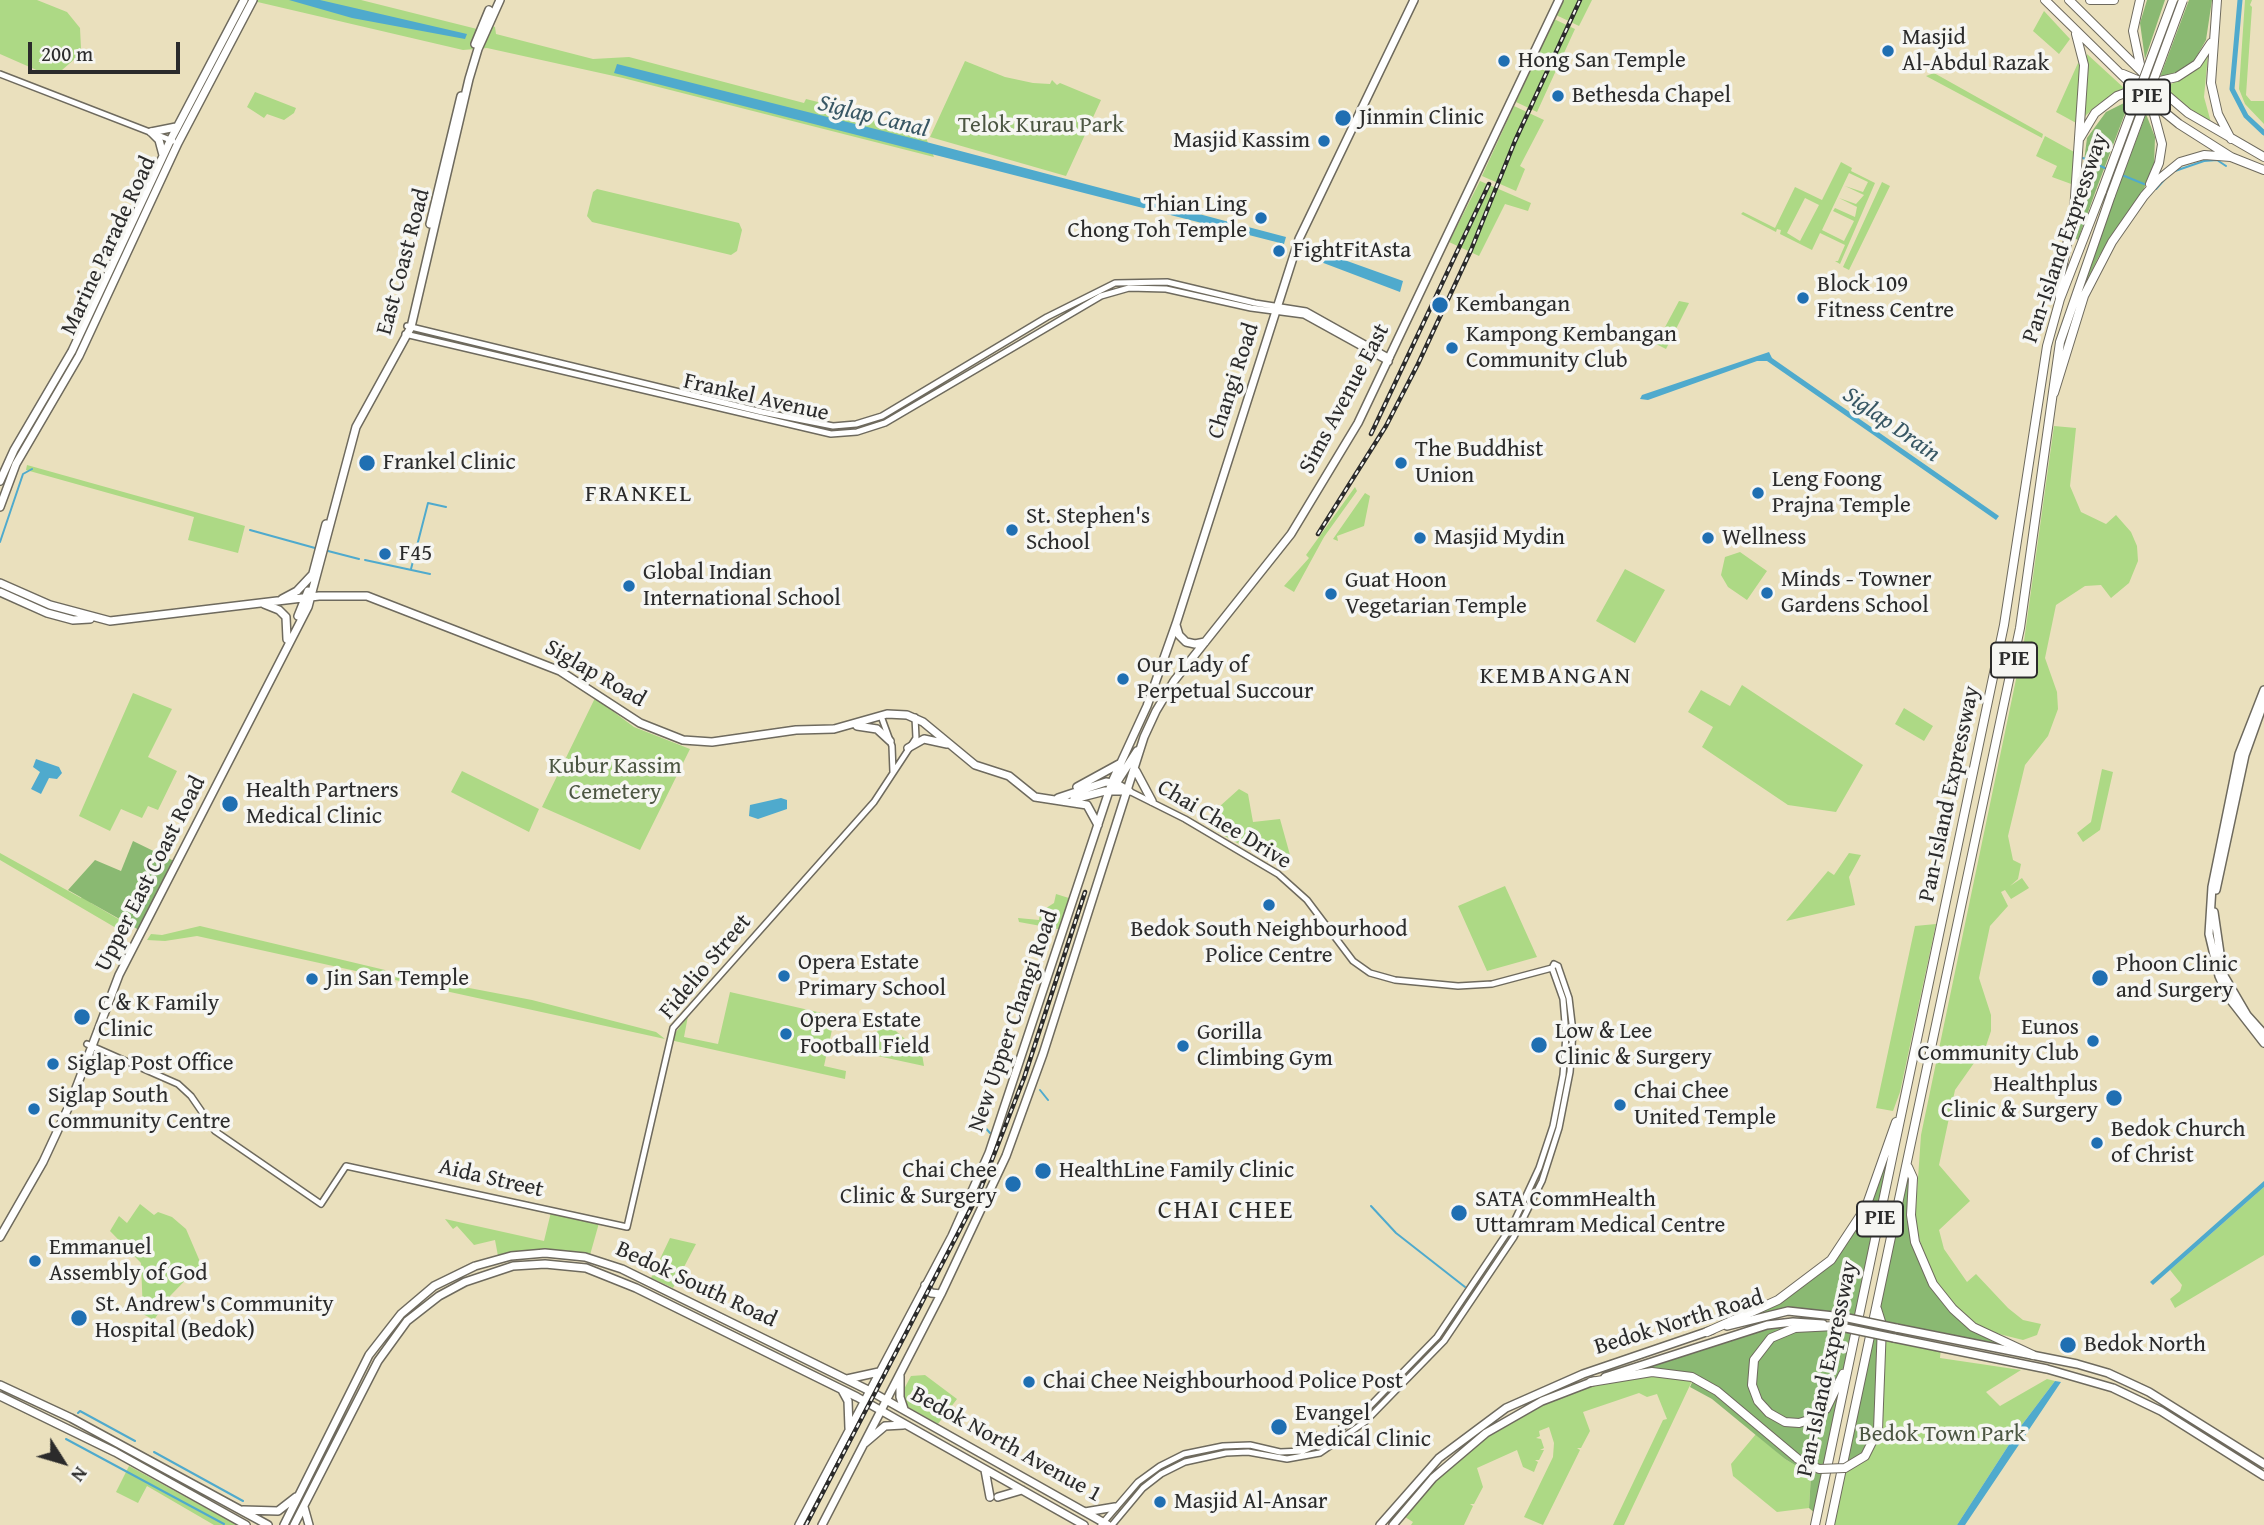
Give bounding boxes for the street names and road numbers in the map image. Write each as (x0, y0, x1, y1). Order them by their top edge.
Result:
road number: PIE (2124, 80, 2170, 114)
street label: Pan-Island Expressway (2017, 129, 2115, 347)
street label: Marine Parade Road (55, 152, 163, 340)
street label: East Coast Road (371, 186, 437, 338)
street label: Sims Avenue East (1294, 319, 1396, 479)
street label: Changi Road (1202, 320, 1266, 442)
street label: Frankel Avenue (681, 368, 831, 428)
street label: Siglap Road (540, 634, 650, 714)
road number: PIE (1991, 642, 2037, 678)
street label: Pan-Island Expressway (1914, 683, 1986, 905)
street label: Upper East Coast Road (90, 772, 212, 976)
street label: Chai Chee Drive (1152, 774, 1296, 876)
street label: New Upper Changi Road (963, 906, 1065, 1136)
street label: Fidelio Street (654, 909, 758, 1025)
street label: Aida Street (436, 1154, 546, 1204)
road number: PIE (1857, 1202, 1903, 1236)
street label: Bedok South Road (611, 1236, 781, 1334)
street label: Pan-Island Expressway (1792, 1258, 1864, 1480)
street label: Bedok North Road (1591, 1284, 1767, 1362)
street label: Bedok North Avenue 1 (906, 1381, 1106, 1509)

